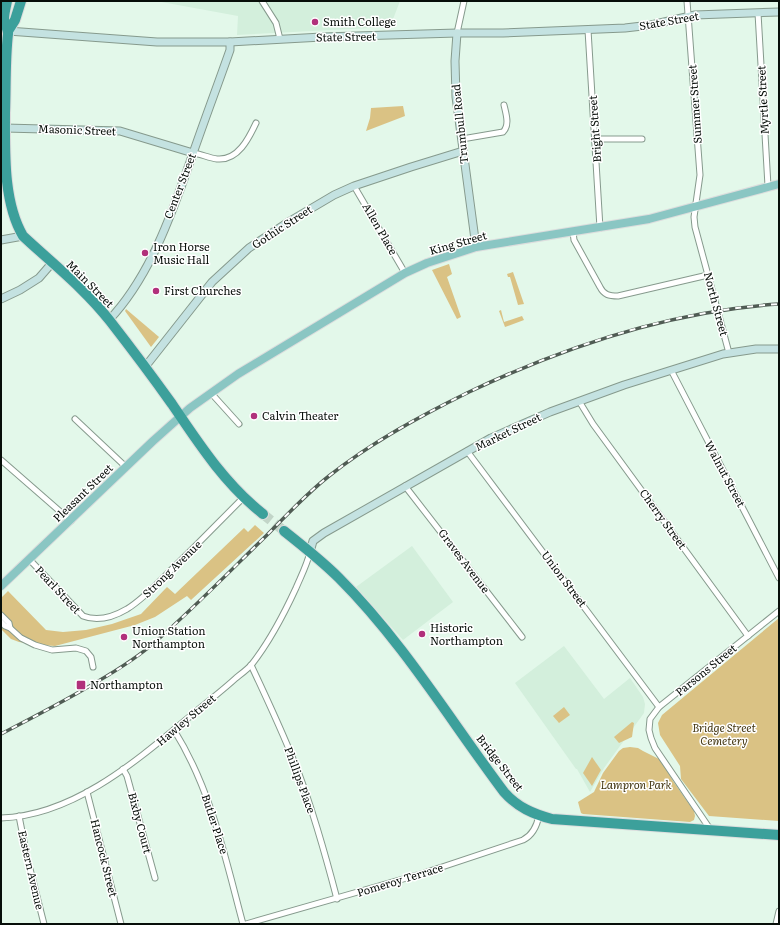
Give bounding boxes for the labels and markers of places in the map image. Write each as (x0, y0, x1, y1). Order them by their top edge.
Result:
place label: Smith College (323, 13, 396, 29)
marker: Smith College (310, 17, 320, 27)
place label: Iron Horse Music Hall (153, 238, 210, 267)
marker: Iron Horse Music Hall (140, 248, 150, 258)
place label: First Churches (164, 282, 241, 298)
marker: First Churches (151, 286, 161, 296)
place label: Calvin Theater (262, 407, 339, 423)
marker: Calvin Theater (249, 411, 259, 421)
place label: Historic Northampton (430, 619, 503, 648)
place label: Union Station Northampton (132, 622, 206, 651)
marker: Historic Northampton (417, 629, 427, 639)
marker: Union Station Northampton (119, 632, 129, 642)
place label: Northampton (90, 676, 163, 692)
marker: Northampton (75, 679, 87, 691)

